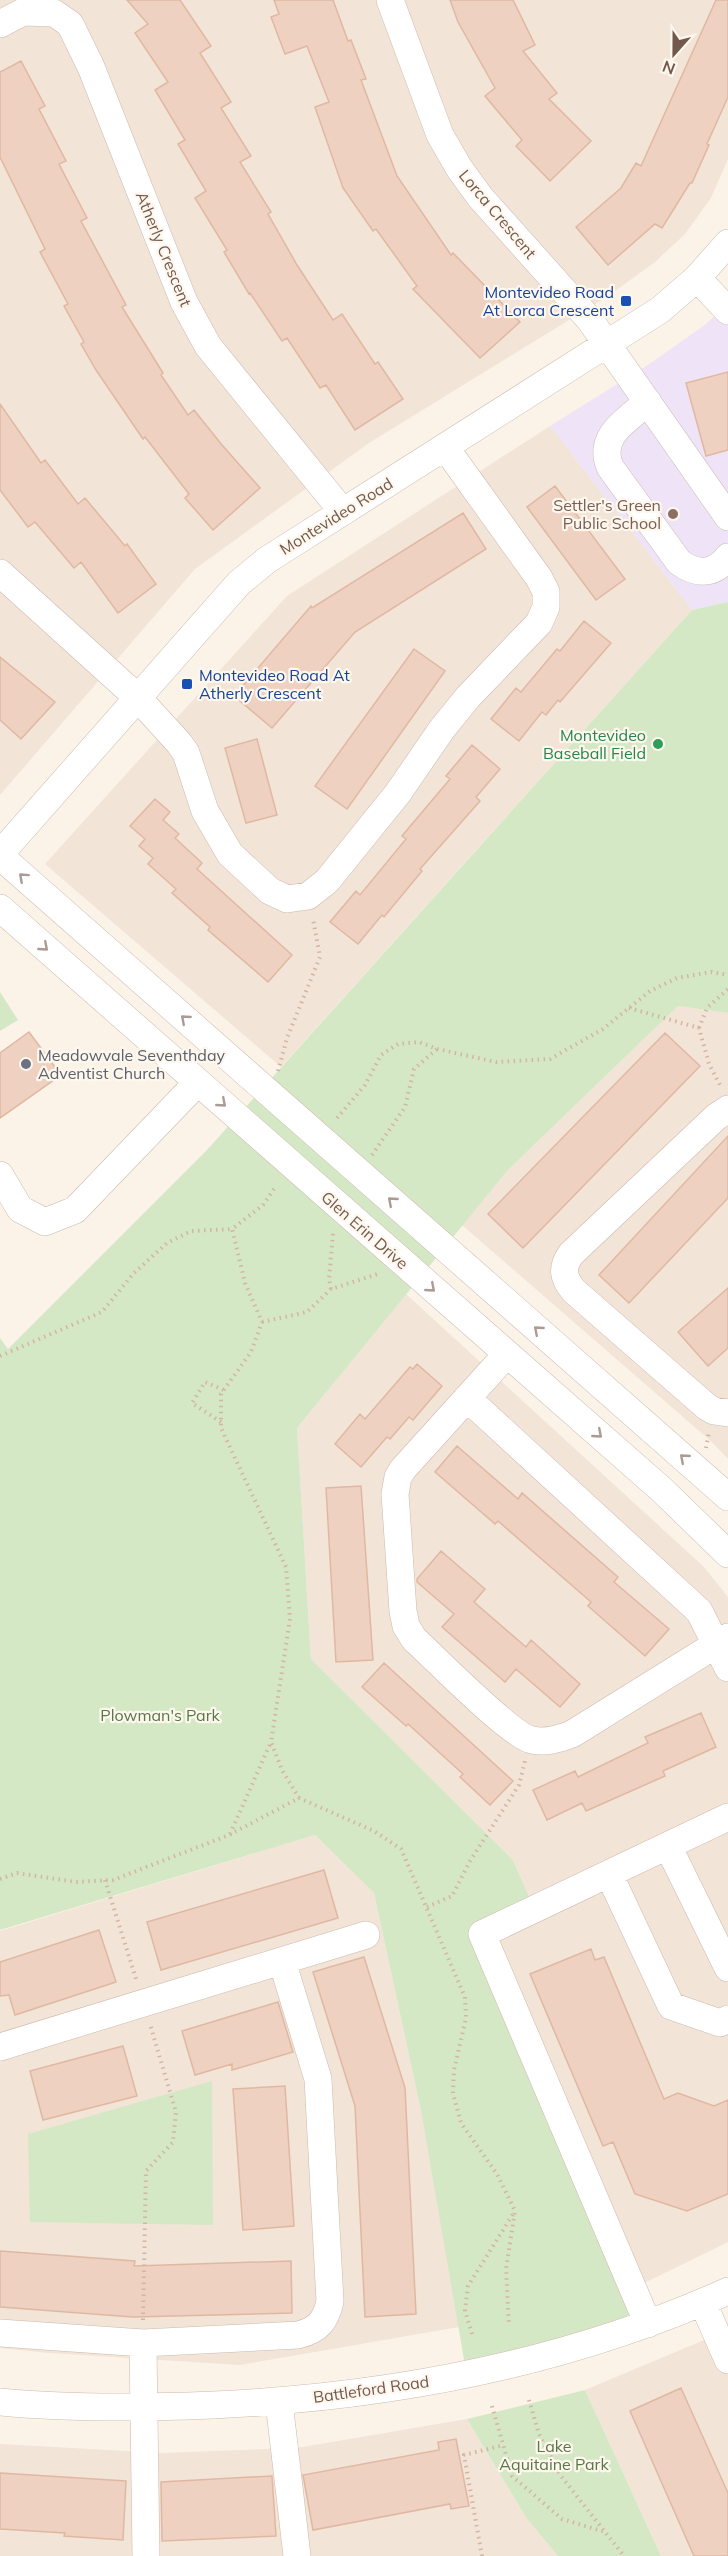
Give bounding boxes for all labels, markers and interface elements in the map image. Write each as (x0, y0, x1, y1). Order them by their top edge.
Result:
north arrow (644, 24, 704, 84)
text: N (659, 57, 678, 80)
street label: Lorca Crescent (455, 165, 541, 263)
street label: Atherly Crescent (132, 189, 196, 310)
place label: Montevideo Road At Lorca Crescent (483, 282, 614, 320)
marker: Montevideo Road At Lorca Crescent (619, 294, 633, 308)
street label: Montevideo Road (276, 473, 396, 559)
place label: Settler's Green Public School (553, 495, 661, 533)
marker: Settler's Green Public School (666, 507, 680, 521)
place label: Montevideo Road At Atherly Crescent (199, 665, 350, 703)
marker: Montevideo Road At Atherly Crescent (180, 677, 194, 691)
place label: Montevideo Baseball Field (543, 725, 646, 763)
marker: Montevideo Baseball Field (651, 737, 665, 751)
one-way arrow (19, 873, 30, 884)
one-way arrow (37, 940, 48, 951)
one-way arrow (181, 1016, 192, 1027)
place label: Meadowvale Seventhday Adventist Church (38, 1045, 225, 1083)
marker: Meadowvale Seventhday Adventist Church (19, 1057, 33, 1071)
one-way arrow (215, 1096, 226, 1107)
street label: Glen Erin Drive (317, 1187, 413, 1273)
one-way arrow (388, 1197, 399, 1208)
one-way arrow (424, 1280, 435, 1291)
one-way arrow (534, 1326, 545, 1337)
one-way arrow (591, 1427, 602, 1438)
one-way arrow (681, 1454, 691, 1465)
park label: Plowman's Park (100, 1705, 221, 1725)
street label: Battleford Road (312, 2371, 430, 2407)
park label: Lake Aquitaine Park (499, 2436, 609, 2474)

